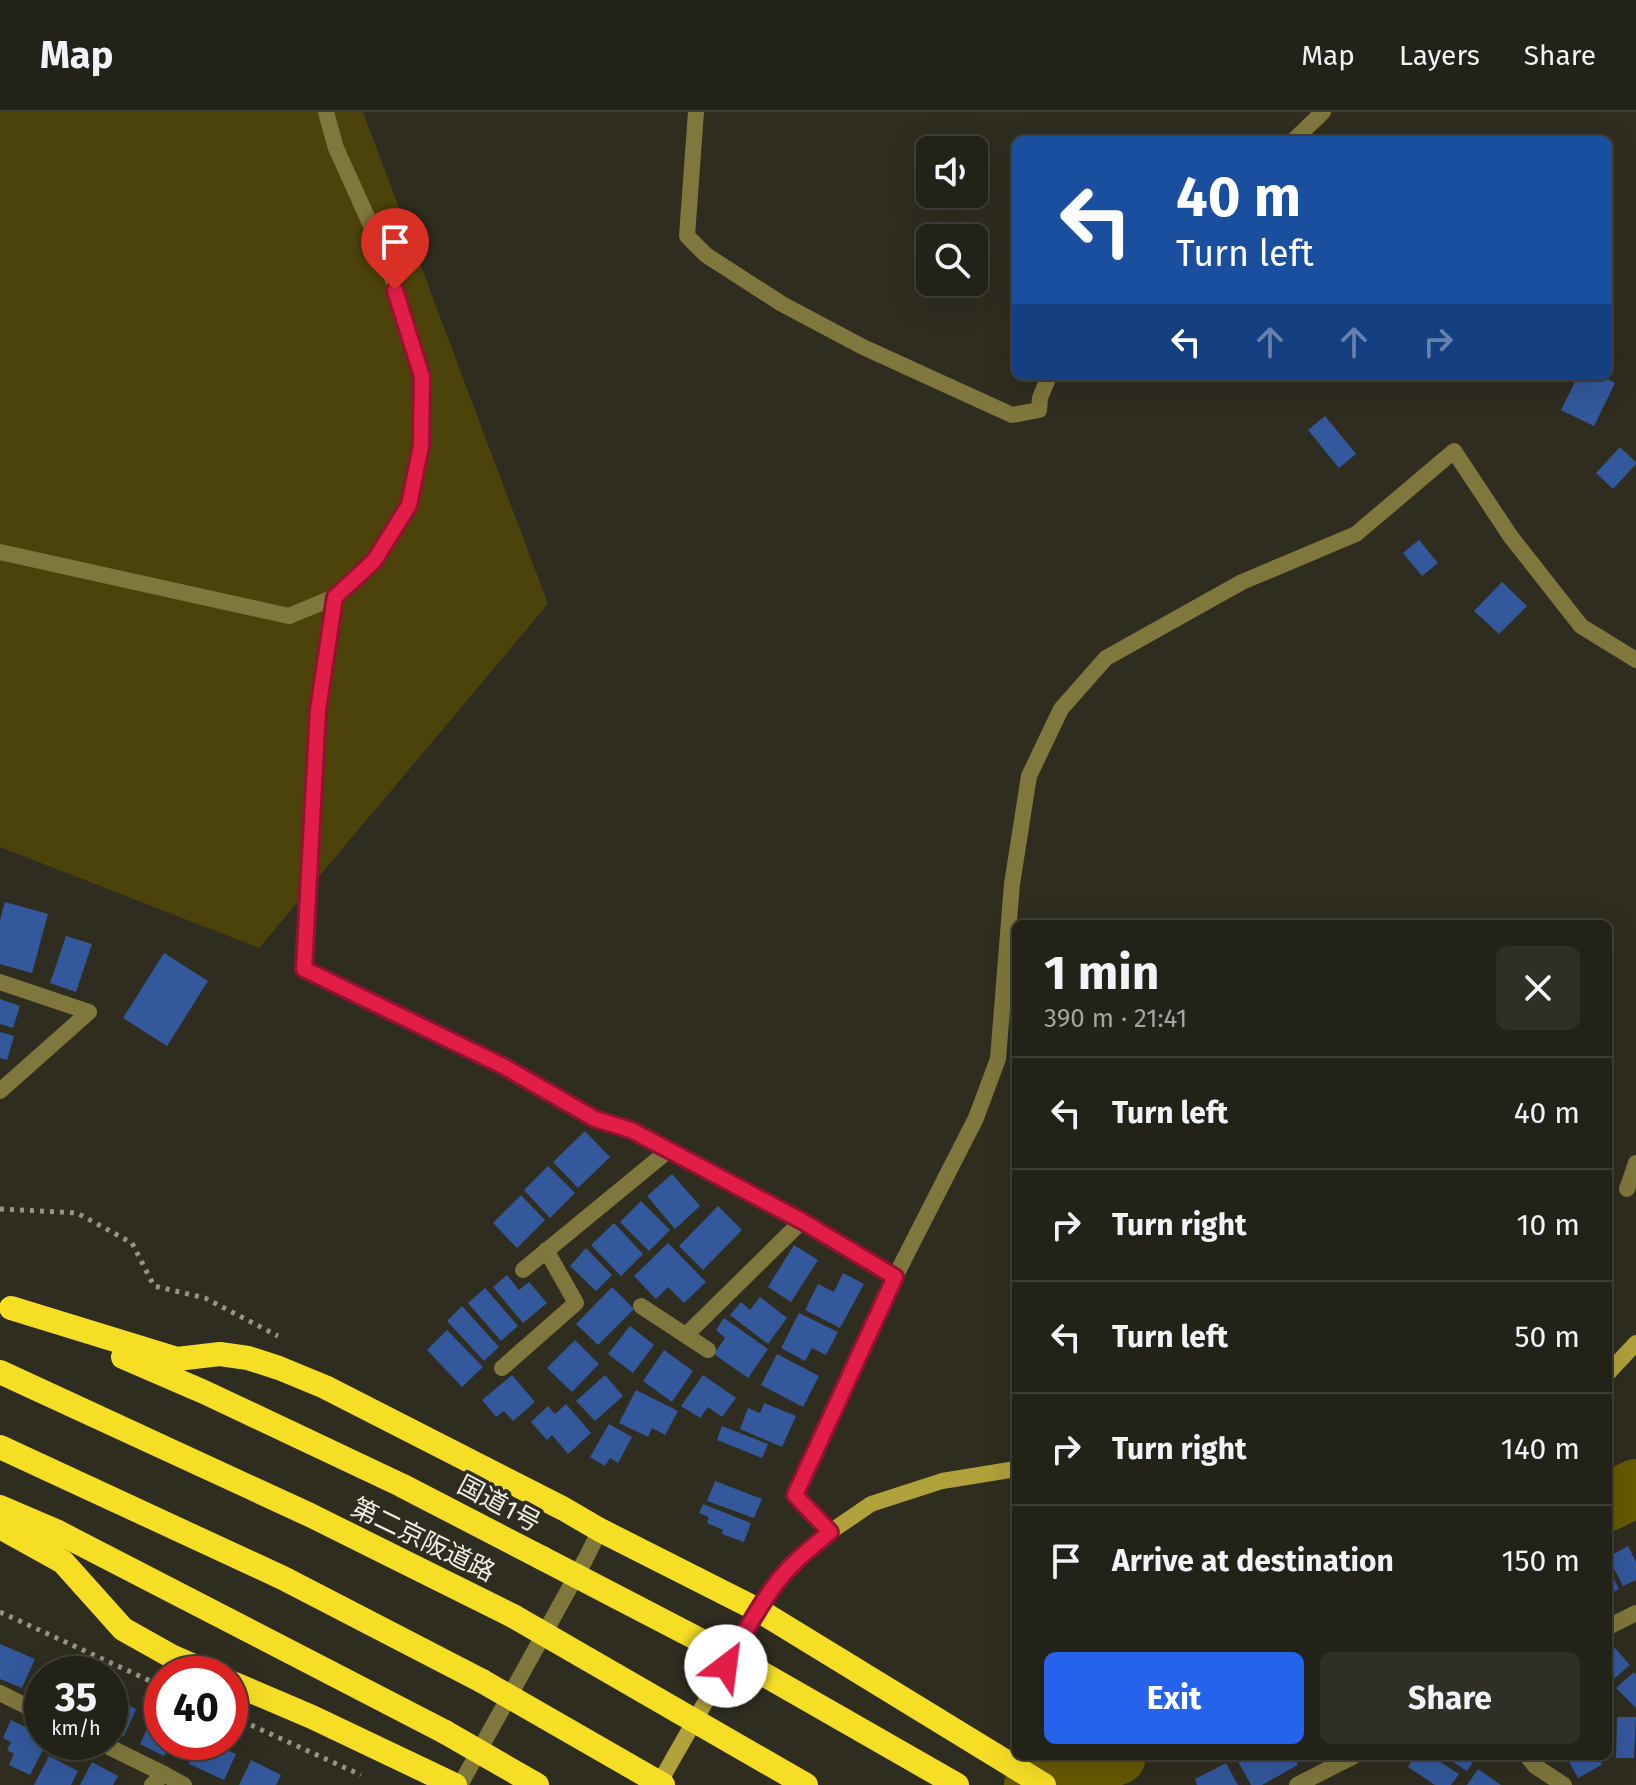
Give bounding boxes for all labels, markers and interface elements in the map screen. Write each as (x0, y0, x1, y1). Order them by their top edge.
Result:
text: Map (40, 32, 113, 78)
text: Map (1301, 39, 1355, 72)
text: Layers (1399, 39, 1480, 72)
text: Share (1524, 39, 1596, 72)
map controls (916, 136, 988, 296)
button: sound (916, 136, 988, 208)
text: 40 m (1176, 164, 1301, 231)
icon: left (1044, 168, 1148, 272)
pin (361, 208, 429, 290)
icon: arrive (373, 220, 417, 264)
button: search (916, 224, 988, 296)
text: Turn left (1176, 232, 1314, 276)
icon: left (1164, 320, 1208, 364)
icon: ahead (1248, 320, 1292, 364)
icon: ahead (1332, 320, 1376, 364)
icon: right (1416, 320, 1460, 364)
text: 1 min (1044, 944, 1159, 1002)
button: close (1496, 946, 1580, 1030)
text: 390 m · 21:41 (1044, 1003, 1187, 1034)
icon: left (1044, 1091, 1088, 1135)
text: Turn left (1112, 1095, 1228, 1131)
text: 40 m (1514, 1095, 1580, 1131)
icon: right (1044, 1203, 1088, 1247)
text: Turn right (1112, 1207, 1247, 1243)
text: 10 m (1517, 1207, 1580, 1243)
icon: left (1044, 1315, 1088, 1359)
text: Turn left (1112, 1319, 1228, 1355)
text: 50 m (1515, 1319, 1580, 1355)
icon: right (1044, 1427, 1088, 1471)
text: Turn right (1112, 1431, 1247, 1467)
text: 140 m (1501, 1431, 1580, 1467)
street label: 国道1号 (452, 1469, 546, 1539)
street label: 第二京阪道路 (346, 1492, 500, 1588)
icon: arrive (1044, 1539, 1088, 1583)
text: Arrive at destination (1112, 1543, 1394, 1579)
text: 150 m (1502, 1543, 1580, 1579)
position arrow (684, 1624, 768, 1708)
button: Exit (1044, 1652, 1304, 1744)
button: Share (1320, 1652, 1580, 1744)
speed limit sign: 40 (144, 1656, 248, 1760)
text: 35 (55, 1674, 97, 1722)
text: km/h (51, 1716, 101, 1740)

